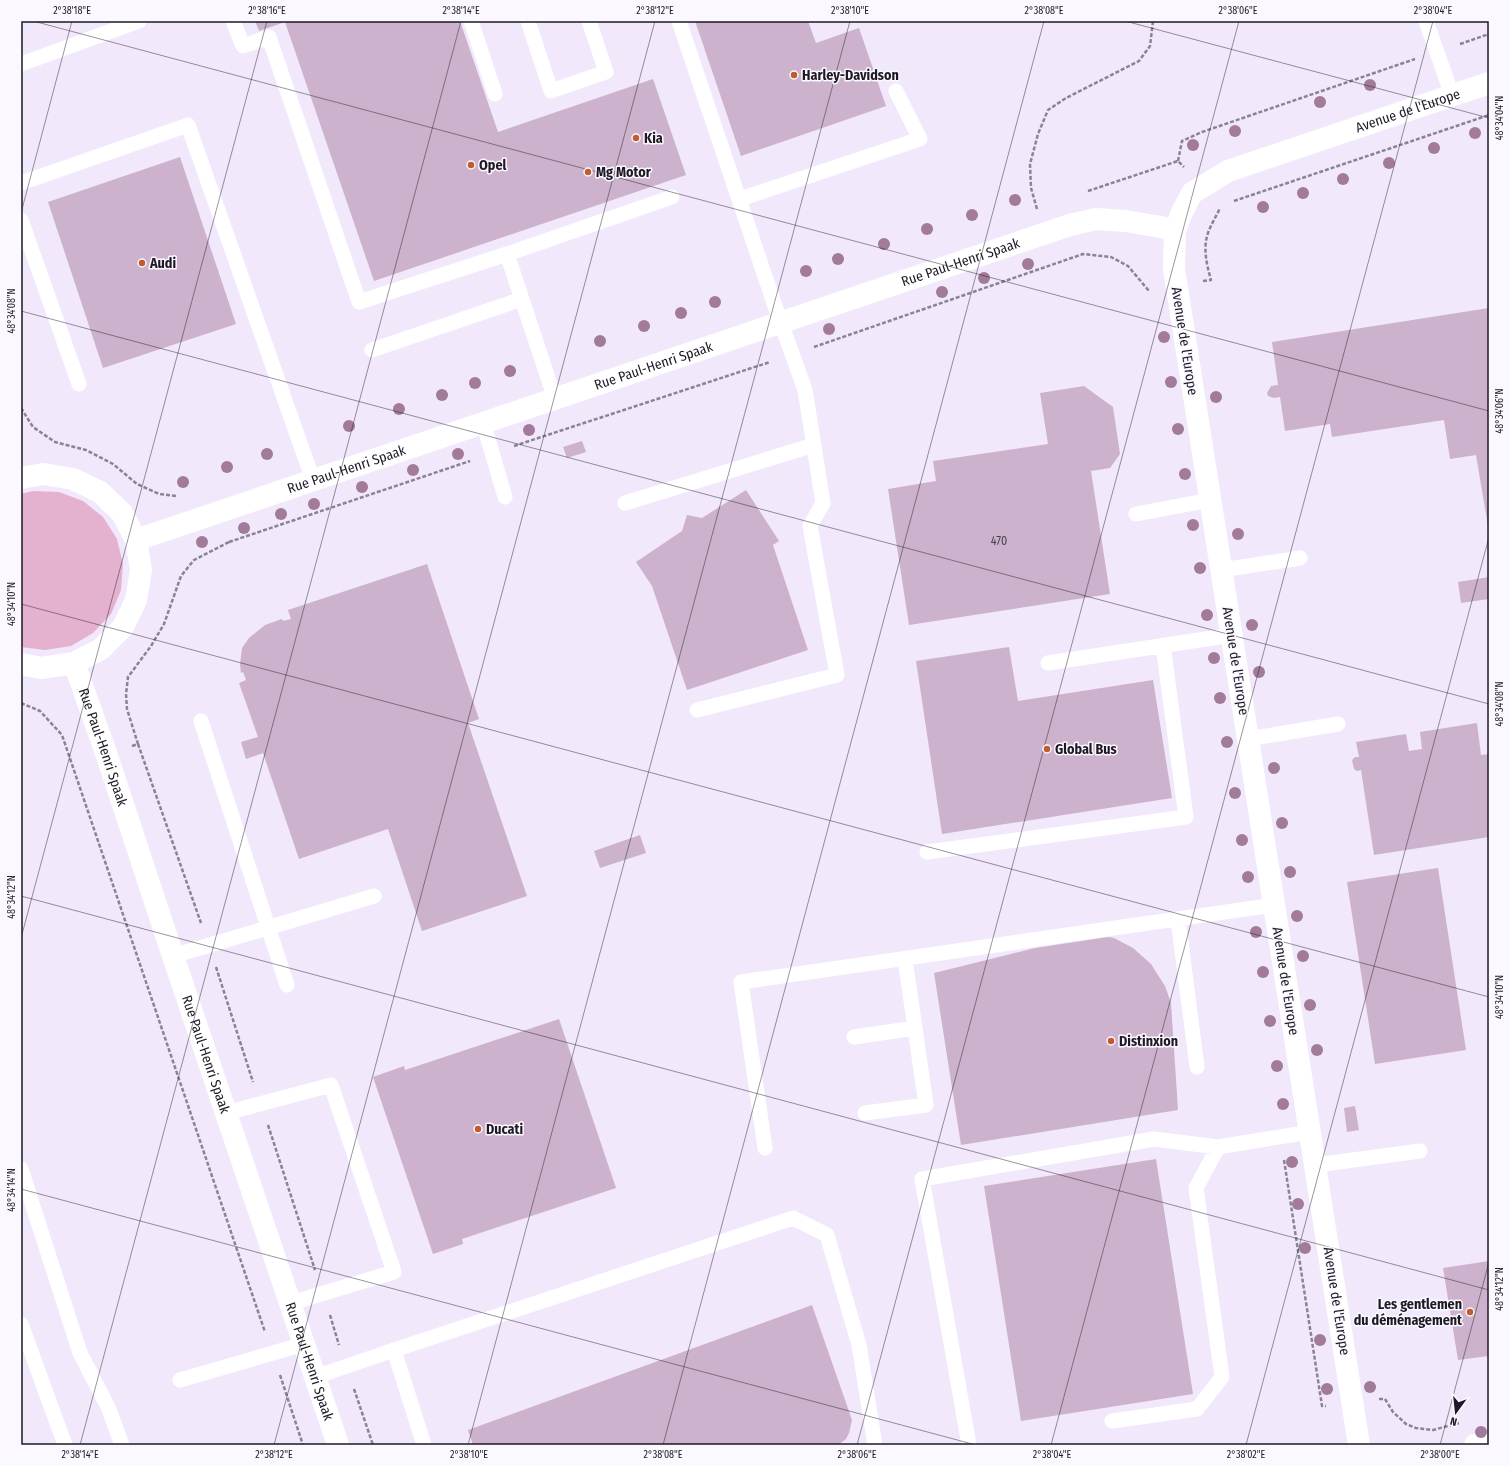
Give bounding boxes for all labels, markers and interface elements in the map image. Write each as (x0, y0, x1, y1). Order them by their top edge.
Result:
text: 2°38'18"E (53, 5, 91, 17)
text: 2°38'16"E (248, 5, 286, 17)
text: 2°38'14"E (442, 5, 480, 17)
text: 2°38'12"E (636, 5, 674, 17)
text: 2°38'10"E (831, 5, 869, 17)
text: 2°38'08"E (1025, 5, 1064, 17)
text: 2°38'06"E (1219, 5, 1258, 17)
text: 2°38'04"E (1414, 5, 1453, 17)
place label: Harley-Davidson (802, 67, 899, 84)
marker: Harley-Davidson (789, 70, 799, 80)
street label: Avenue de l'Europe (1353, 85, 1462, 136)
text: 48°34'04"N (1494, 96, 1506, 140)
place label: Kia (644, 130, 663, 147)
marker: Kia (631, 133, 641, 143)
place label: Opel (479, 157, 507, 174)
marker: Opel (466, 160, 476, 170)
place label: Mg Motor (596, 164, 652, 181)
marker: Mg Motor (583, 167, 593, 177)
street label: Rue Paul-Henri Spaak (899, 234, 1022, 290)
place label: Audi (149, 255, 176, 272)
marker: Audi (137, 258, 147, 268)
street label: Avenue de l'Europe (1168, 286, 1201, 396)
text: 48°34'08"N (6, 288, 18, 334)
street label: Rue Paul-Henri Spaak (592, 338, 715, 394)
text: 48°34'06"N (1494, 388, 1506, 434)
street label: Rue Paul-Henri Spaak (285, 442, 408, 497)
house number: 470 (991, 534, 1007, 548)
text: 48°34'10"N (6, 582, 18, 626)
street label: Avenue de l'Europe (1219, 606, 1252, 716)
text: 48°34'08"N (1494, 681, 1506, 727)
street label: Rue Paul-Henri Spaak (75, 686, 131, 809)
place label: Global Bus (1055, 741, 1117, 758)
marker: Global Bus (1042, 744, 1052, 754)
text: 48°34'12"N (6, 875, 18, 919)
street label: Avenue de l'Europe (1269, 926, 1302, 1036)
text: 48°34'10"N (1494, 975, 1506, 1019)
street label: Rue Paul-Henri Spaak (178, 993, 234, 1116)
place label: Distinxion (1119, 1033, 1178, 1050)
marker: Distinxion (1106, 1036, 1116, 1046)
place label: Ducati (486, 1121, 523, 1138)
marker: Ducati (473, 1124, 483, 1134)
text: 48°34'14"N (6, 1168, 18, 1212)
street label: Avenue de l'Europe (1320, 1246, 1353, 1356)
text: 48°34'12"N (1494, 1267, 1506, 1311)
place label: Les gentlemen du déménagement (1354, 1296, 1463, 1329)
street label: Rue Paul-Henri Spaak (281, 1300, 337, 1423)
marker: Les gentlemen du déménagement (1465, 1307, 1475, 1317)
north arrow (1436, 1392, 1476, 1432)
text: N (1449, 1414, 1458, 1428)
text: 2°38'14"E (61, 1449, 99, 1461)
text: 2°38'12"E (255, 1449, 293, 1461)
text: 2°38'10"E (450, 1449, 488, 1461)
text: 2°38'08"E (644, 1449, 683, 1461)
text: 2°38'06"E (838, 1449, 877, 1461)
text: 2°38'04"E (1033, 1449, 1072, 1461)
text: 2°38'02"E (1227, 1449, 1265, 1461)
text: 2°38'00"E (1420, 1449, 1460, 1461)

